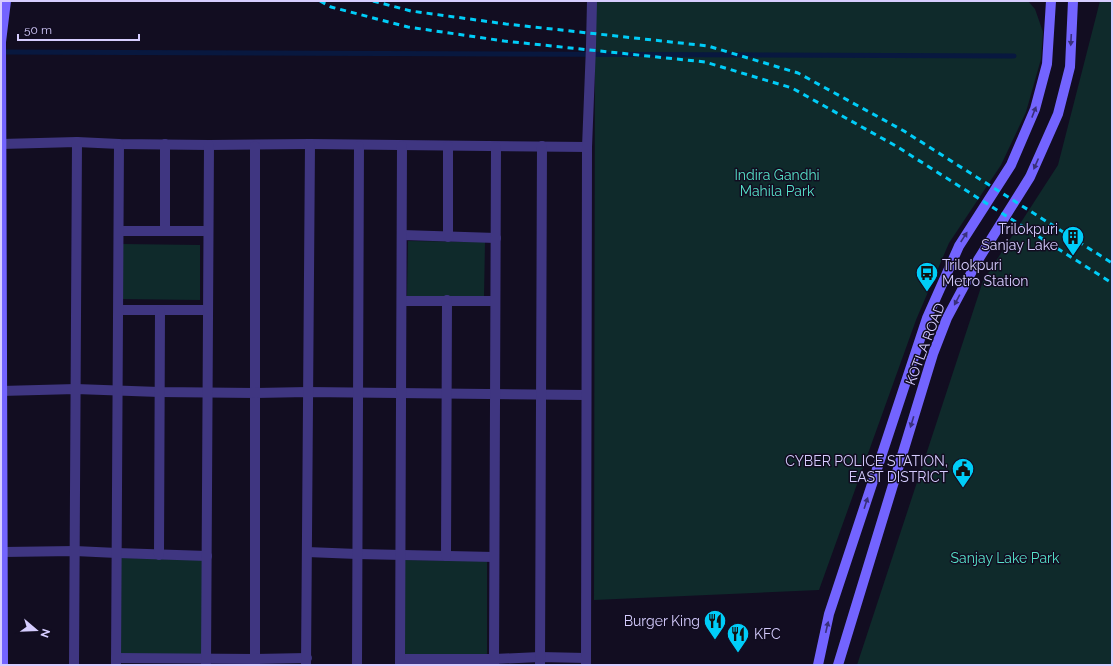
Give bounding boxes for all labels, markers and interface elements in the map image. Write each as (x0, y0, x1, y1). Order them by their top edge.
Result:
scale bar (18, 16, 139, 42)
text: 50 m (24, 23, 52, 37)
one-way arrow (1068, 34, 1074, 47)
one-way arrow (1031, 105, 1037, 117)
one-way arrow (1033, 158, 1039, 169)
park label: Indira Gandhi Mahila Park (734, 167, 820, 199)
place label: Trilokpuri Sanjay Lake (981, 221, 1058, 253)
building icon: Trilokpuri Sanjay Lake (1060, 224, 1086, 257)
one-way arrow (960, 232, 968, 242)
place label: Trilokpuri Metro Station (942, 257, 1028, 289)
bus stop icon: Trilokpuri Metro Station (914, 260, 940, 293)
one-way arrow (953, 294, 960, 306)
street label: KOTLA ROAD (902, 301, 948, 387)
one-way arrow (909, 416, 915, 428)
place label: CYBER POLICE STATION, EAST DISTRICT (785, 453, 948, 485)
public building icon: CYBER POLICE STATION, EAST DISTRICT (950, 456, 976, 489)
one-way arrow (863, 497, 869, 509)
park label: Sanjay Lake Park (951, 550, 1060, 566)
restaurant icon: Burger King (702, 608, 728, 641)
north arrow (16, 610, 56, 650)
place label: Burger King (624, 613, 700, 629)
restaurant icon: KFC (725, 621, 751, 654)
one-way arrow (824, 621, 830, 633)
place label: KFC (754, 626, 781, 642)
text: N (37, 627, 52, 639)

